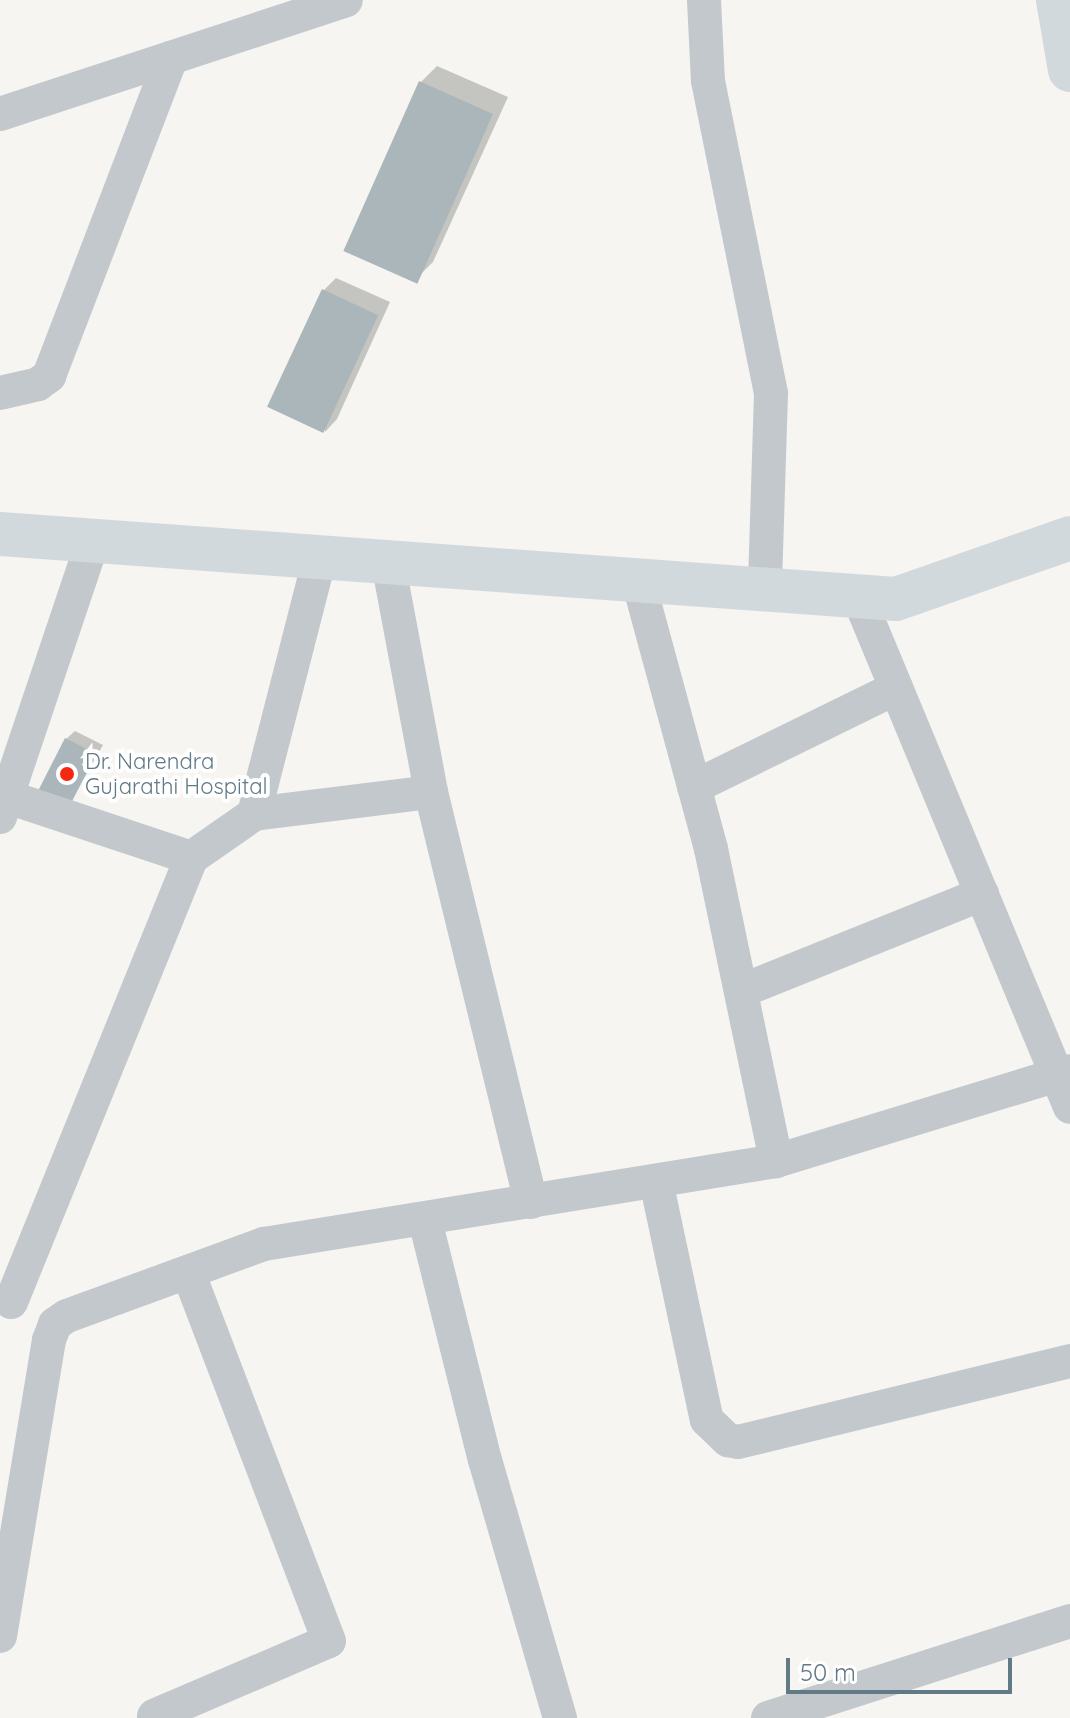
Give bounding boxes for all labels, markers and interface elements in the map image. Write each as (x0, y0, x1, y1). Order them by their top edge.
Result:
place label: Dr. Narendra Gujarathi Hospital (85, 748, 268, 800)
marker: Dr. Narendra Gujarathi Hospital (56, 763, 78, 785)
scale bar (790, 1642, 1016, 1692)
text: 50 m (800, 1657, 856, 1687)

